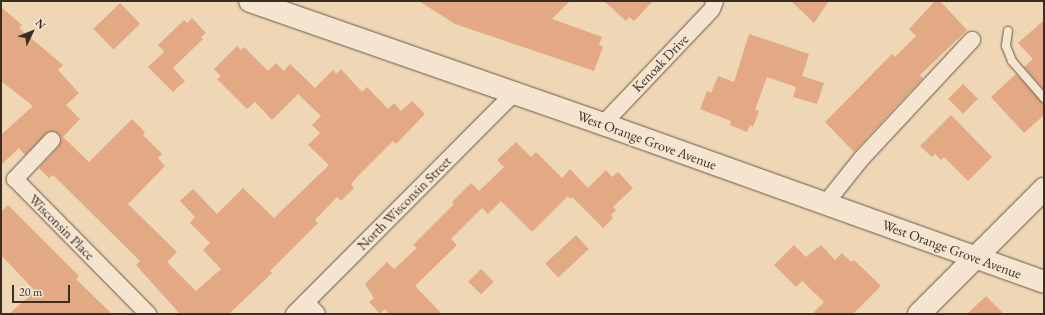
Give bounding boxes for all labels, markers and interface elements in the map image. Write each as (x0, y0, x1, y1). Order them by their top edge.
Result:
north arrow (12, 12, 52, 52)
text: N (33, 16, 49, 32)
street label: Kenoak Drive (628, 31, 692, 95)
street label: West Orange Grove Avenue (575, 107, 719, 173)
street label: North Wisconsin Street (353, 152, 455, 254)
street label: Wisconsin Place (26, 191, 98, 263)
street label: West Orange Grove Avenue (880, 216, 1024, 282)
scale bar (14, 277, 72, 303)
text: 20 m (19, 284, 42, 300)

